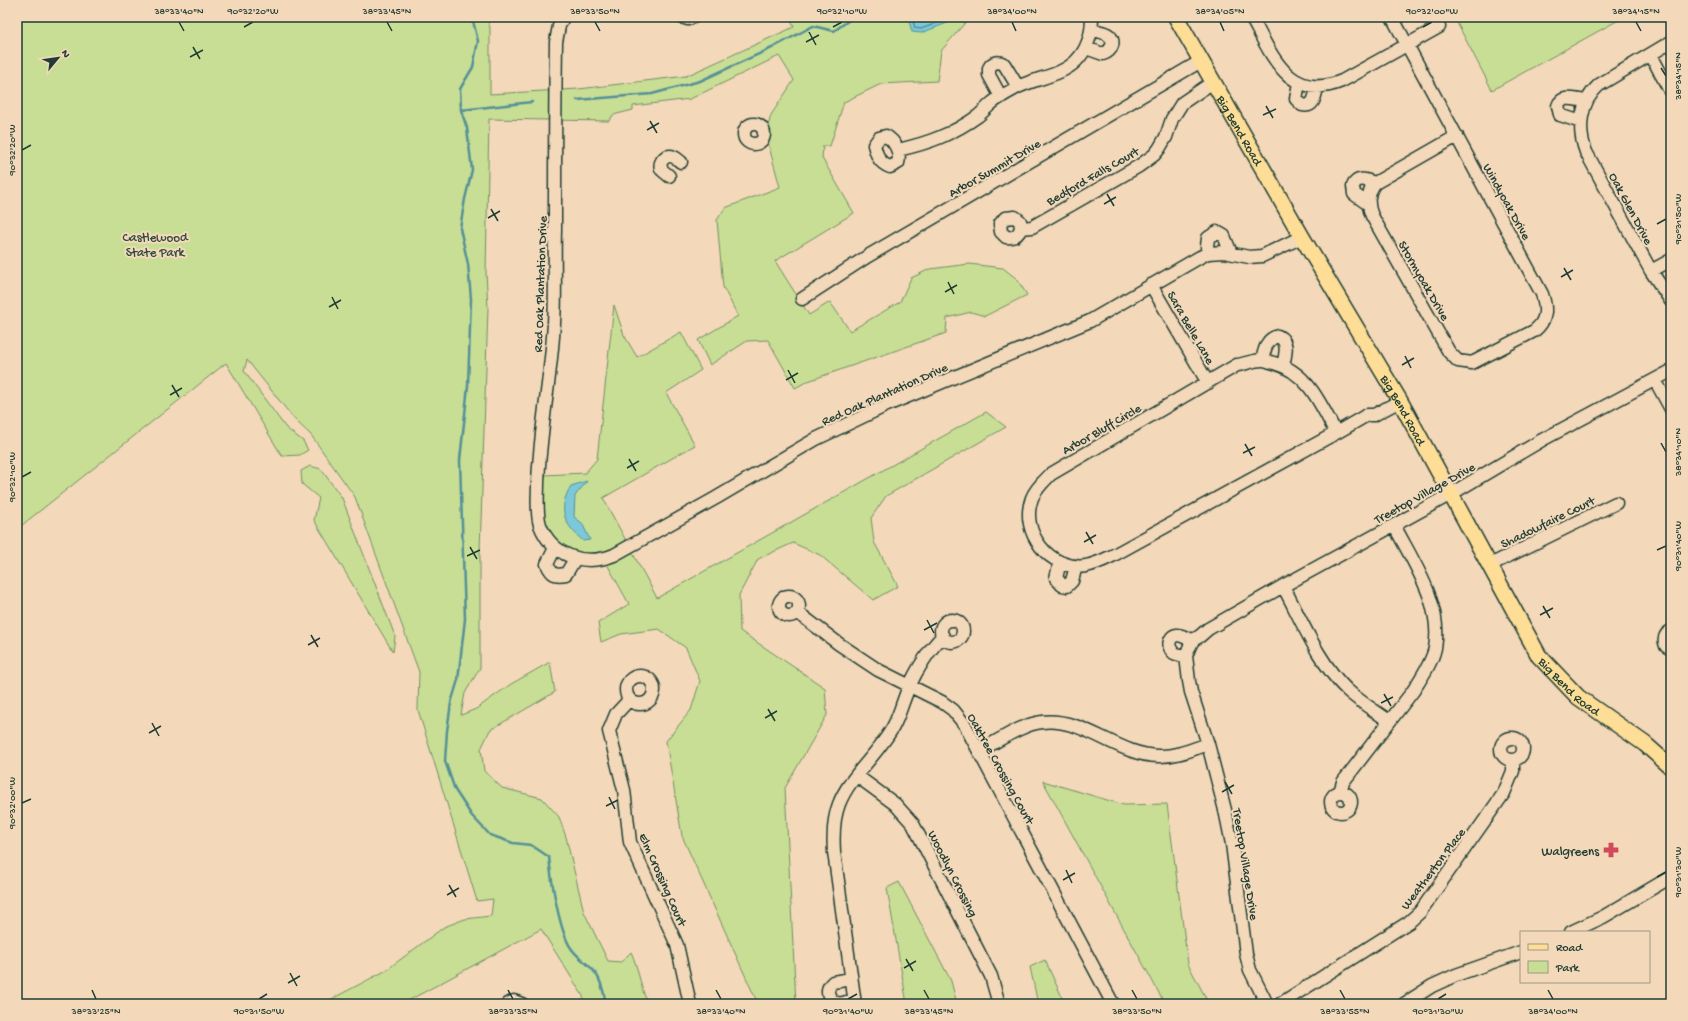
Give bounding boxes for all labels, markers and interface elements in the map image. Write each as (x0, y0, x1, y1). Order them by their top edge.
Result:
text: 38°33'40"N (153, 6, 204, 18)
text: 90°32'20"W (226, 6, 279, 18)
text: 38°33'45"N (362, 6, 412, 18)
text: 38°33'50"N (569, 6, 620, 18)
text: 90°32'10"W (816, 6, 868, 18)
text: 38°34'00"N (986, 6, 1037, 18)
text: 38°34'05"N (1194, 6, 1245, 18)
text: 90°32'00"W (1405, 6, 1458, 18)
text: 38°34'15"N (1611, 6, 1660, 18)
north arrow (38, 38, 78, 78)
text: N (58, 48, 72, 60)
text: 38°34'15"N (1673, 52, 1685, 101)
street label: Big Bend Road (1212, 92, 1265, 170)
text: 90°32'20"W (7, 124, 19, 177)
street label: Arbor Summit Drive (947, 137, 1044, 202)
street label: Bedford Falls Court (1043, 144, 1144, 210)
street label: Windyoak Drive (1479, 161, 1533, 243)
street label: Oak Glen Drive (1605, 171, 1655, 248)
text: 90°31'50"W (1673, 193, 1685, 245)
street label: Red Oak Plantation Drive (532, 215, 551, 353)
park label: Castlewood State Park (122, 231, 189, 261)
street label: Stormyoak Drive (1394, 239, 1452, 324)
street label: Sara Belle Lane (1163, 289, 1217, 368)
street label: Red Oak Plantation Drive (820, 361, 951, 430)
street label: Big Bend Road (1376, 372, 1428, 450)
street label: Arbor Bluff Circle (1060, 401, 1145, 459)
text: 38°34'10"N (1673, 428, 1685, 477)
text: 90°32'10"W (7, 451, 19, 503)
street label: Treetop Village Drive (1371, 460, 1479, 529)
street label: Shadowfaire Court (1499, 493, 1599, 553)
text: 90°31'40"W (1673, 520, 1685, 572)
street label: Big Bend Road (1534, 654, 1603, 721)
street label: Oaktree Crossing Court (963, 711, 1037, 829)
text: 90°32'00"W (7, 777, 19, 830)
street label: Treetop Village Drive (1228, 806, 1261, 922)
street label: Weatherton Place (1398, 826, 1470, 913)
street label: Woodlyn Crossing (924, 828, 980, 920)
street label: Elm Crossing Court (634, 831, 690, 931)
pharmacy icon: Walgreens (1602, 841, 1620, 859)
place label: Walgreens (1541, 845, 1600, 860)
text: 90°31'30"W (1673, 846, 1685, 898)
legend (1520, 931, 1650, 983)
text: Road (1556, 942, 1583, 956)
text: Park (1555, 962, 1581, 976)
text: 38°33'25"N (71, 1006, 121, 1018)
text: 90°31'50"W (233, 1006, 285, 1018)
text: 38°33'35"N (487, 1006, 538, 1018)
text: 38°33'40"N (695, 1006, 746, 1018)
text: 90°31'40"W (822, 1006, 874, 1018)
text: 38°33'45"N (904, 1006, 954, 1018)
text: 38°33'50"N (1111, 1006, 1162, 1018)
text: 38°33'55"N (1319, 1006, 1370, 1018)
text: 90°31'30"W (1412, 1006, 1464, 1018)
text: 38°34'00"N (1527, 1006, 1578, 1018)

